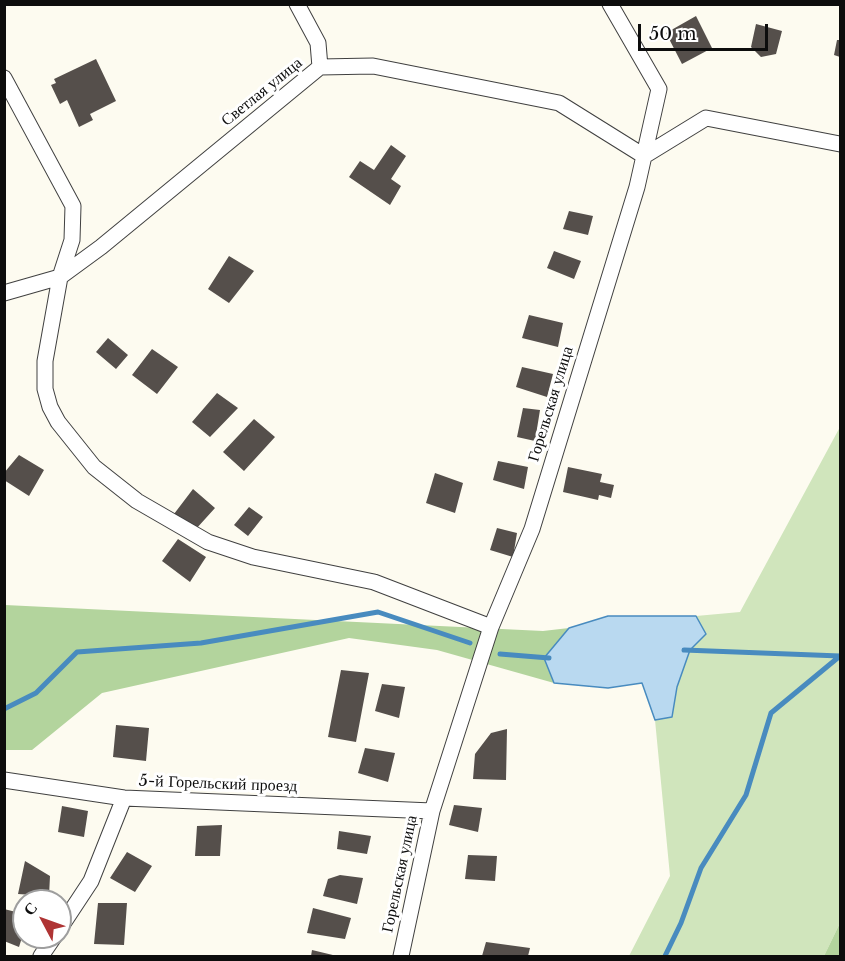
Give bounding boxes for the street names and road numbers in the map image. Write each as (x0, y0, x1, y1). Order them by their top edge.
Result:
street label: Светлая улица (218, 54, 306, 130)
street label: Горельская улица (524, 344, 578, 464)
street label: 5-й Горельский проезд (138, 772, 298, 796)
street label: Горельская улица (378, 814, 422, 934)

